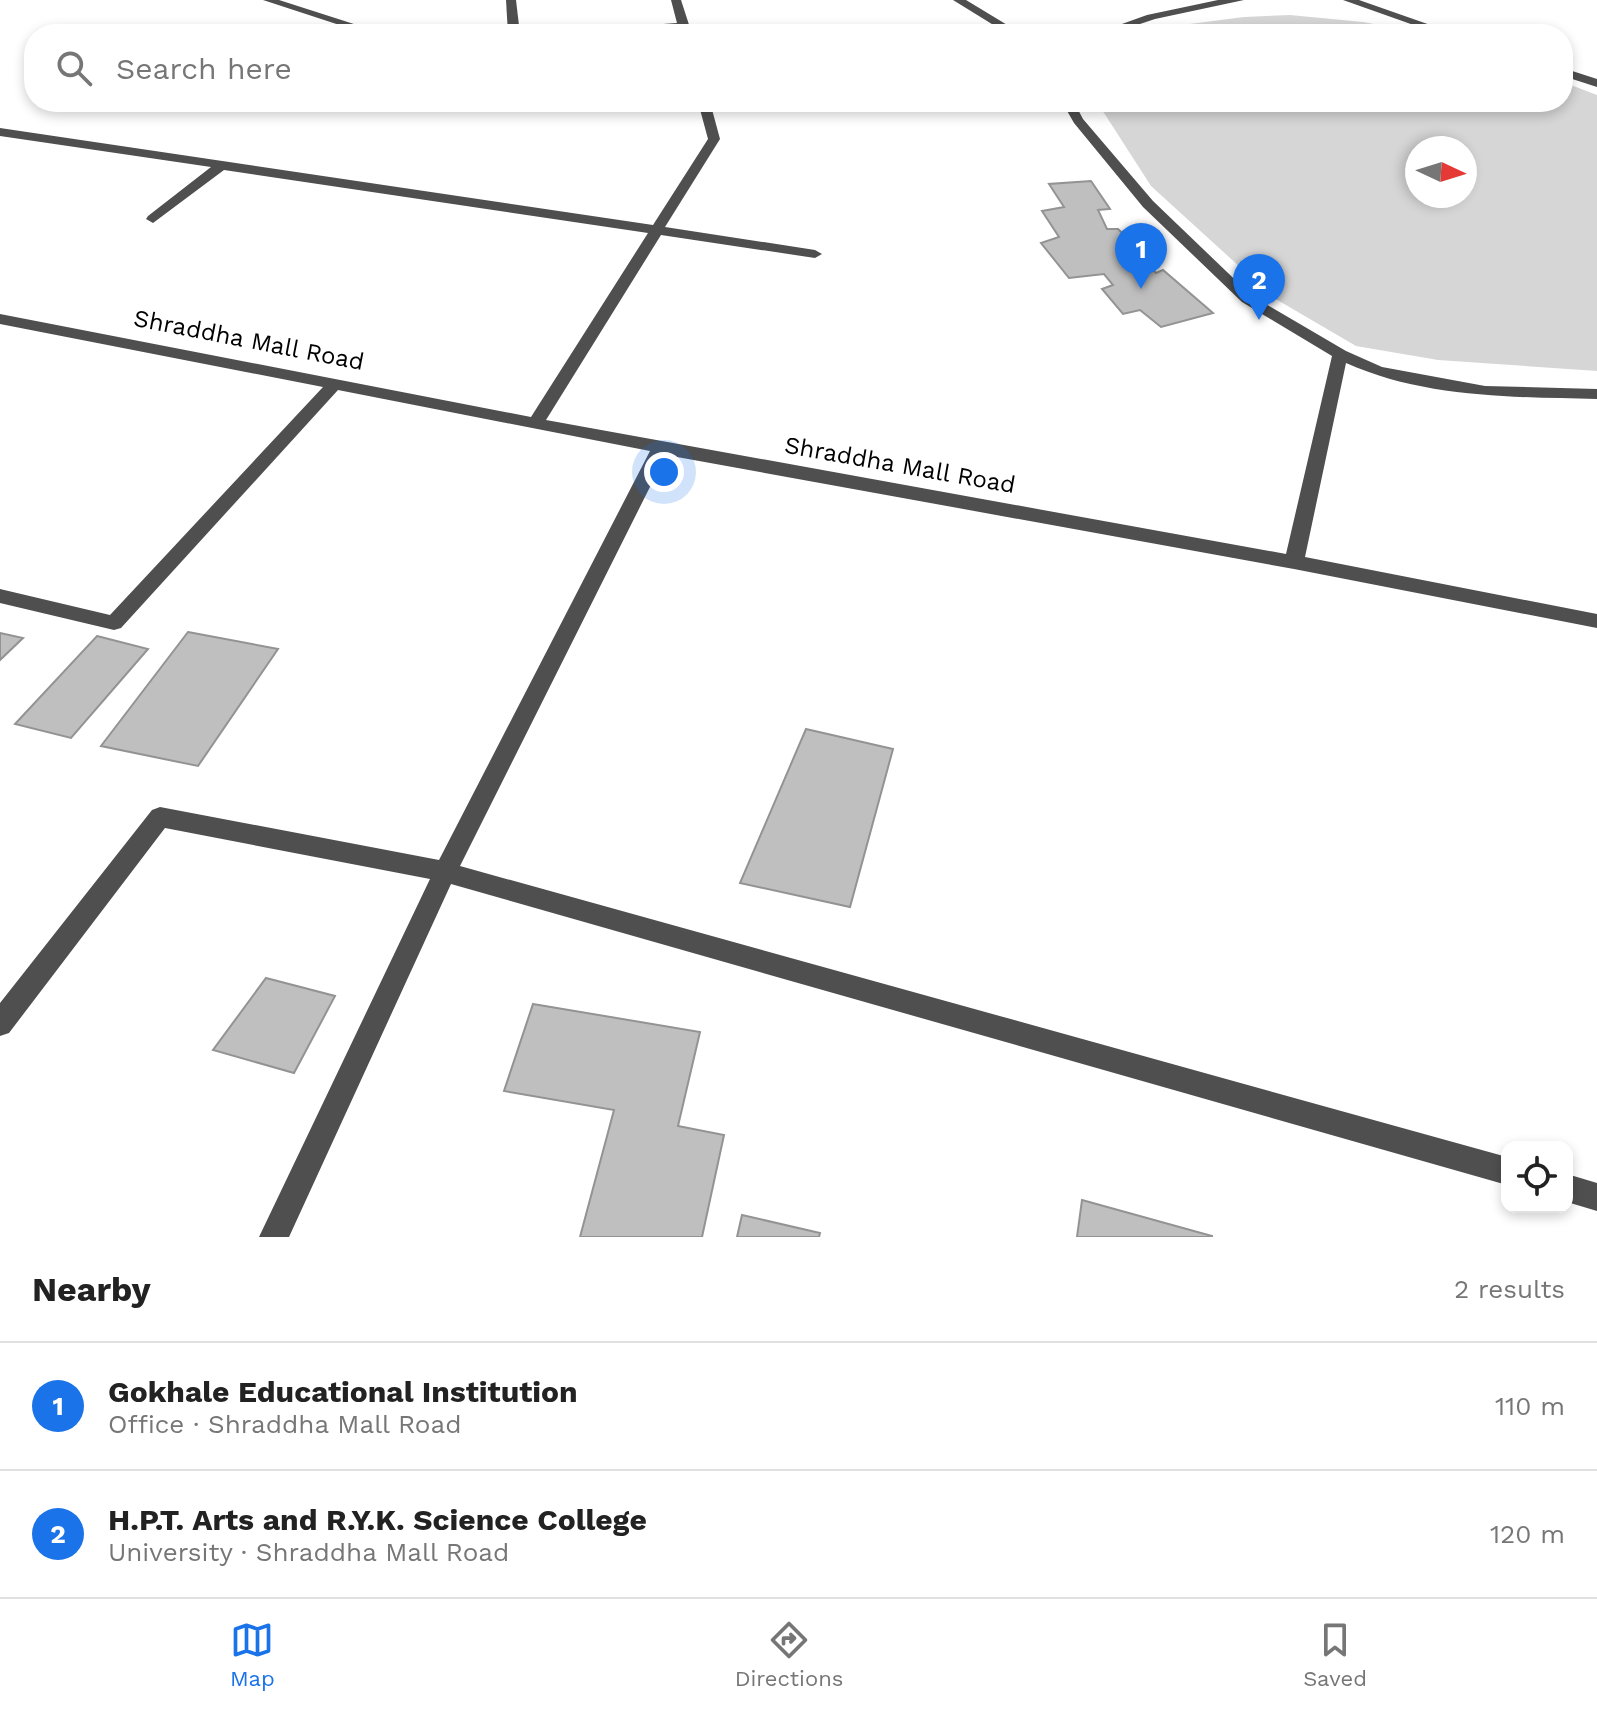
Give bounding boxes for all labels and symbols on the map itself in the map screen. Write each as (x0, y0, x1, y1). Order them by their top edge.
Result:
north arrow (1405, 136, 1477, 208)
pin: 1 (1115, 223, 1167, 289)
pin: 2 (1233, 254, 1285, 320)
street label: Shraddha Mall Road (131, 304, 367, 376)
street label: Shraddha Mall Road (782, 431, 1018, 499)
your location (644, 452, 684, 492)

